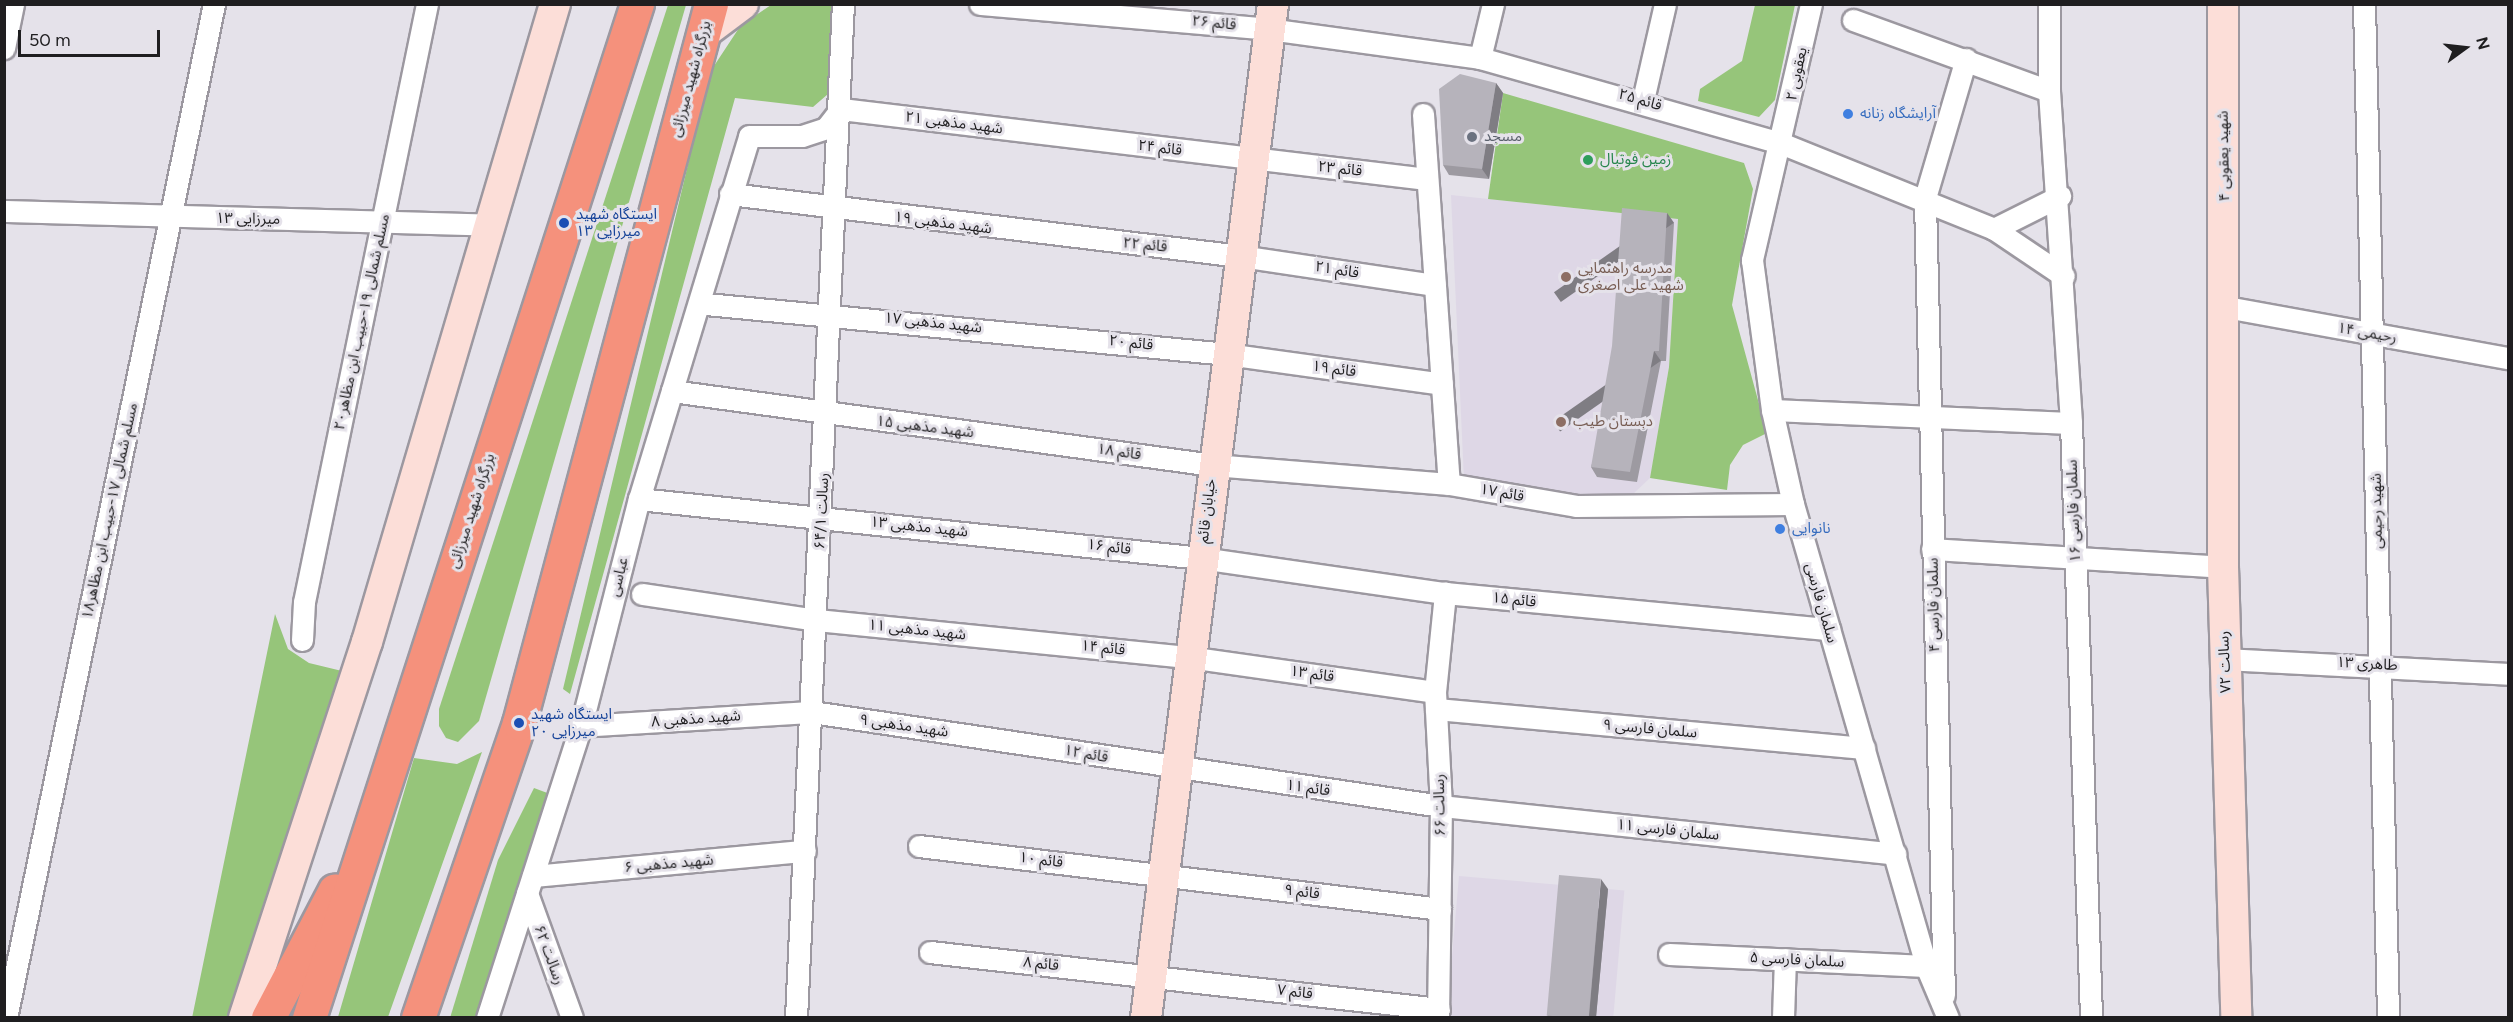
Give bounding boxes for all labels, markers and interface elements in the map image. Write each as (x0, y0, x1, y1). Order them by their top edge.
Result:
street label: قائم ۲۶ (1191, 12, 1237, 34)
scale bar (21, 18, 164, 56)
north arrow (2435, 18, 2495, 78)
street label: بزرگراه شهید میرزائی (667, 19, 715, 139)
text: 50 m (29, 29, 71, 51)
text: N (2472, 35, 2494, 52)
street label: یعقوبی ۲ (1783, 46, 1811, 102)
street label: قائم ۲۵ (1616, 85, 1664, 115)
place label: آرایشگاه زنانه (1860, 105, 1936, 123)
marker: آرایشگاه زنانه (1841, 107, 1855, 121)
street label: شهید مذهبی ۲۱ (904, 108, 1004, 138)
street label: شهید یعقوبی ۴ (2214, 110, 2234, 202)
place label: مسجد (1484, 128, 1522, 146)
marker: مسجد (1465, 130, 1479, 144)
street label: قائم ۲۴ (1137, 136, 1183, 160)
place label: زمین فوتبال (1600, 151, 1671, 169)
marker: زمین فوتبال (1581, 153, 1595, 167)
street label: قائم ۲۳ (1317, 158, 1363, 180)
place label: ایستگاه شهید میرزایی ۱۳ (576, 205, 657, 240)
street label: شهید مذهبی ۱۹ (893, 208, 993, 238)
street label: میرزایی ۱۳ (216, 209, 280, 229)
street label: مسلم شمالی ۱۹-حبیب ابن مظاهر۲۰ (330, 212, 394, 432)
marker: ایستگاه شهید میرزایی ۱۳ (557, 216, 571, 230)
street label: قائم ۲۲ (1122, 234, 1168, 256)
street label: قائم ۲۱ (1314, 258, 1360, 282)
place label: مدرسه راهنمایی شهید علی اصغری (1578, 259, 1684, 294)
marker: مدرسه راهنمایی شهید علی اصغری (1559, 270, 1573, 284)
street label: شهید مذهبی ۱۷ (883, 309, 983, 337)
street label: رحیمی ۱۴ (2336, 319, 2398, 347)
street label: قائم ۲۰ (1108, 332, 1154, 354)
street label: قائم ۱۹ (1311, 357, 1357, 381)
street label: مسلم شمالی ۱۷-حبیب ابن مظاهر۱۸ (78, 401, 142, 621)
street label: شهید مذهبی ۱۵ (875, 412, 975, 442)
place label: دبستان طیب (1573, 413, 1653, 431)
marker: دبستان طیب (1554, 415, 1568, 429)
street label: قائم ۱۸ (1096, 440, 1142, 464)
street label: بزرگراه شهید میرزائی (445, 451, 499, 571)
street label: سلمان فارسی ۱۶ (2063, 459, 2085, 563)
street label: رسالت ۶۴/۱ (811, 472, 833, 550)
street label: شهید رحیمی (2367, 473, 2387, 549)
street label: خیابان قائم (1194, 478, 1220, 544)
street label: قائم ۱۷ (1479, 480, 1525, 506)
street label: شهید مذهبی ۱۳ (869, 513, 969, 541)
place label: نانوایی (1792, 520, 1831, 538)
marker: نانوایی (1773, 522, 1787, 536)
street label: قائم ۱۶ (1086, 535, 1132, 559)
street label: عباسی (605, 555, 633, 599)
street label: سلمان فارسی ۴ (1924, 558, 1944, 652)
street label: سلمان فارسی (1801, 561, 1841, 645)
street label: قائم ۱۵ (1491, 589, 1537, 611)
street label: شهید مذهبی ۱۱ (867, 616, 967, 644)
street label: رسالت ۷۲ (2215, 631, 2235, 693)
street label: قائم ۱۴ (1080, 637, 1126, 659)
street label: طاهری ۱۳ (2336, 653, 2398, 675)
street label: قائم ۱۳ (1289, 662, 1335, 686)
place label: ایستگاه شهید میرزایی ۲۰ (531, 705, 612, 740)
street label: شهید مذهبی ۸ (651, 707, 741, 731)
street label: شهید مذهبی ۹ (858, 711, 950, 741)
marker: ایستگاه شهید میرزایی ۲۰ (512, 716, 526, 730)
street label: سلمان فارسی ۹ (1602, 716, 1698, 742)
street label: قائم ۱۲ (1063, 741, 1109, 767)
street label: رسالت ۶۶ (1430, 774, 1450, 836)
street label: قائم ۱۱ (1285, 776, 1331, 800)
street label: سلمان فارسی ۱۱ (1616, 816, 1720, 844)
street label: قائم ۱۰ (1018, 848, 1064, 872)
street label: شهید مذهبی ۶ (624, 851, 714, 877)
street label: قائم ۹ (1283, 881, 1321, 903)
street label: رسالت ۶۲ (530, 923, 568, 987)
street label: سلمان فارسی ۵ (1749, 949, 1845, 971)
street label: قائم ۸ (1022, 953, 1060, 975)
street label: قائم ۷ (1276, 981, 1314, 1003)

